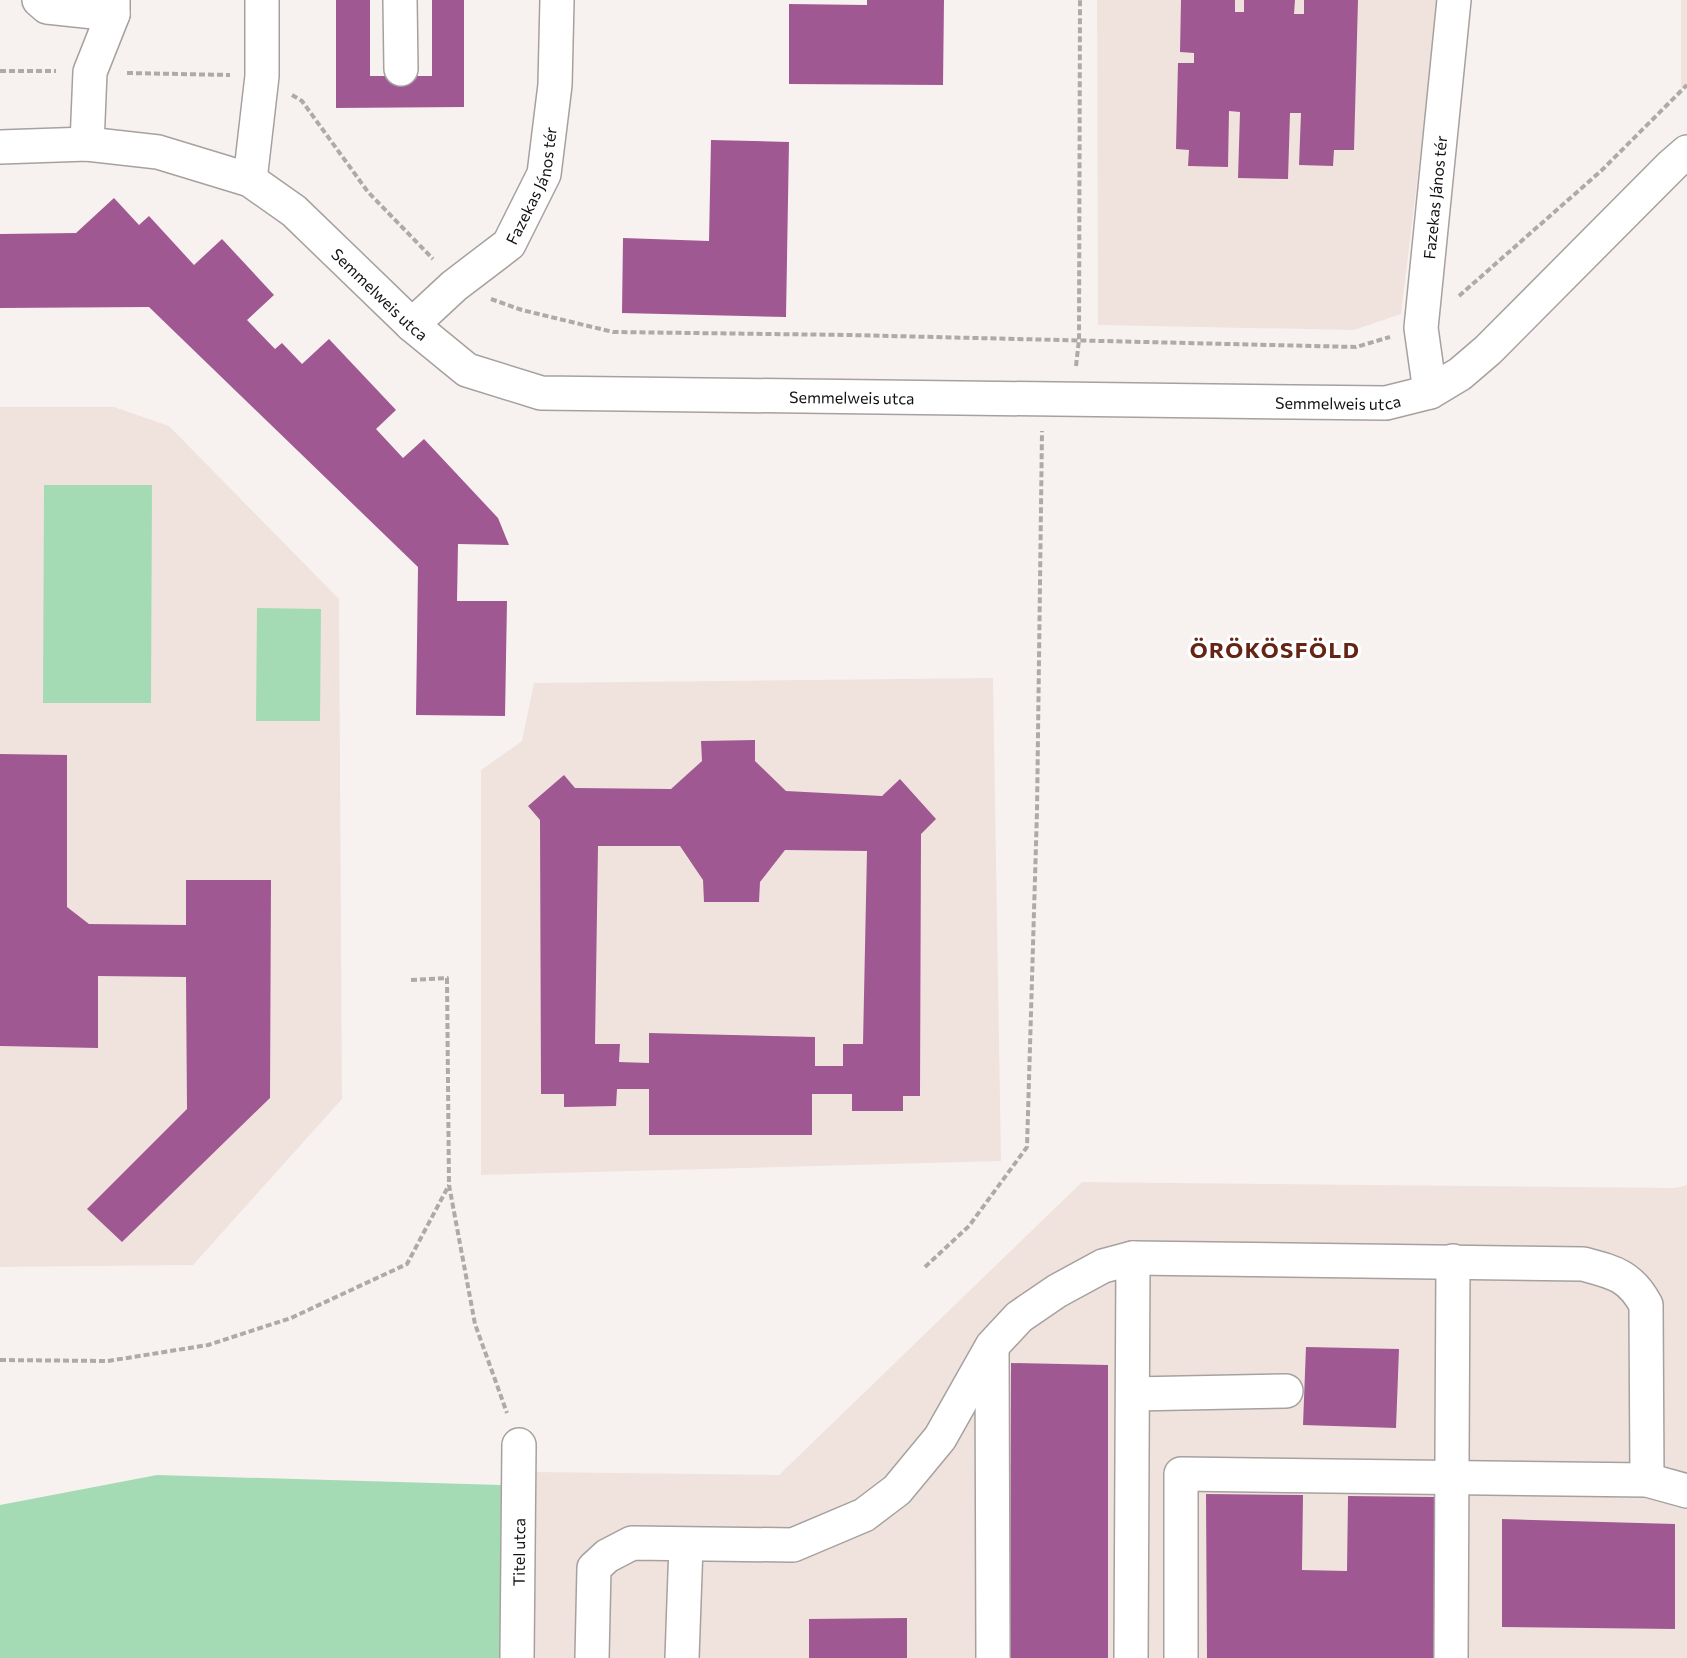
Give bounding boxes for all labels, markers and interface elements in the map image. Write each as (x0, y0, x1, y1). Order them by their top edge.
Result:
street label: Fazekas János tér (501, 125, 559, 247)
street label: Fazekas János tér (1418, 134, 1450, 260)
street label: Semmelweis utca (328, 244, 432, 344)
street label: Semmelweis utca (789, 386, 915, 407)
street label: Semmelweis utca (1275, 390, 1402, 413)
district label: ÖRÖKÖSFÖLD (1190, 636, 1360, 663)
street label: Titel utca (508, 1518, 528, 1586)

